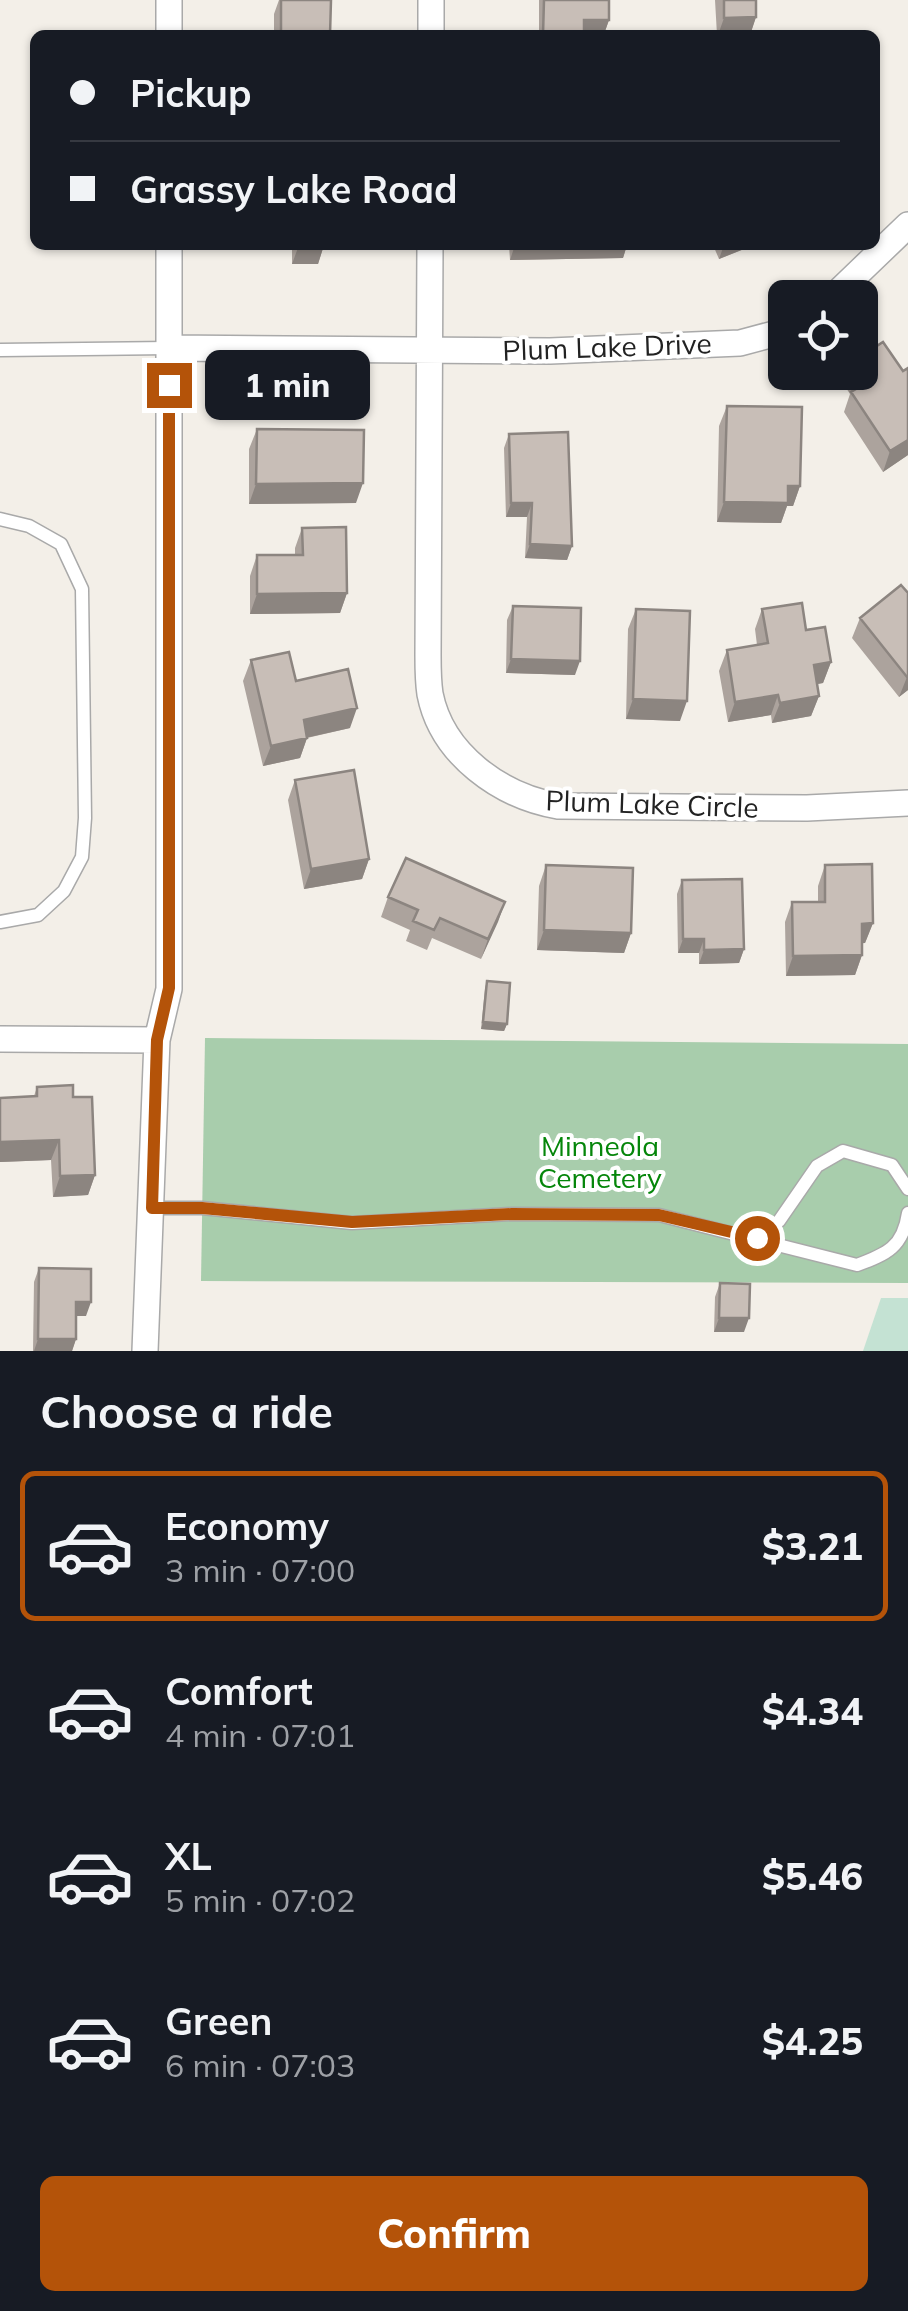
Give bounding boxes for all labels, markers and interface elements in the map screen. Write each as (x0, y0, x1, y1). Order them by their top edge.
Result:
text: Pickup (130, 69, 252, 117)
text: Grassy Lake Road (130, 165, 458, 213)
map controls (768, 280, 878, 390)
button: locate (768, 280, 878, 390)
street label: Plum Lake Drive (502, 325, 712, 368)
callout: 1 min (204, 350, 369, 420)
route end (147, 363, 192, 408)
text: 1 min (245, 365, 330, 405)
street label: Plum Lake Circle (545, 782, 759, 825)
park label: Minneola Cemetery (538, 1128, 662, 1195)
route start (735, 1216, 780, 1261)
text: Choose a ride (40, 1383, 333, 1439)
icon: car (45, 1501, 135, 1591)
text: Economy (165, 1502, 329, 1550)
text: $3.21 (762, 1522, 863, 1570)
text: 3 min · 07:00 (165, 1550, 355, 1590)
icon: car (45, 1666, 135, 1756)
text: Comfort (165, 1667, 313, 1715)
text: $4.34 (762, 1687, 863, 1735)
text: 4 min · 07:01 (165, 1715, 355, 1755)
icon: car (45, 1831, 135, 1921)
text: XL (165, 1832, 212, 1880)
text: $5.46 (762, 1852, 863, 1900)
text: 5 min · 07:02 (165, 1880, 355, 1920)
icon: car (45, 1996, 135, 2086)
text: Green (165, 1997, 272, 2045)
text: $4.25 (762, 2017, 863, 2065)
text: 6 min · 07:03 (165, 2045, 355, 2085)
button: Confirm (40, 2176, 868, 2291)

